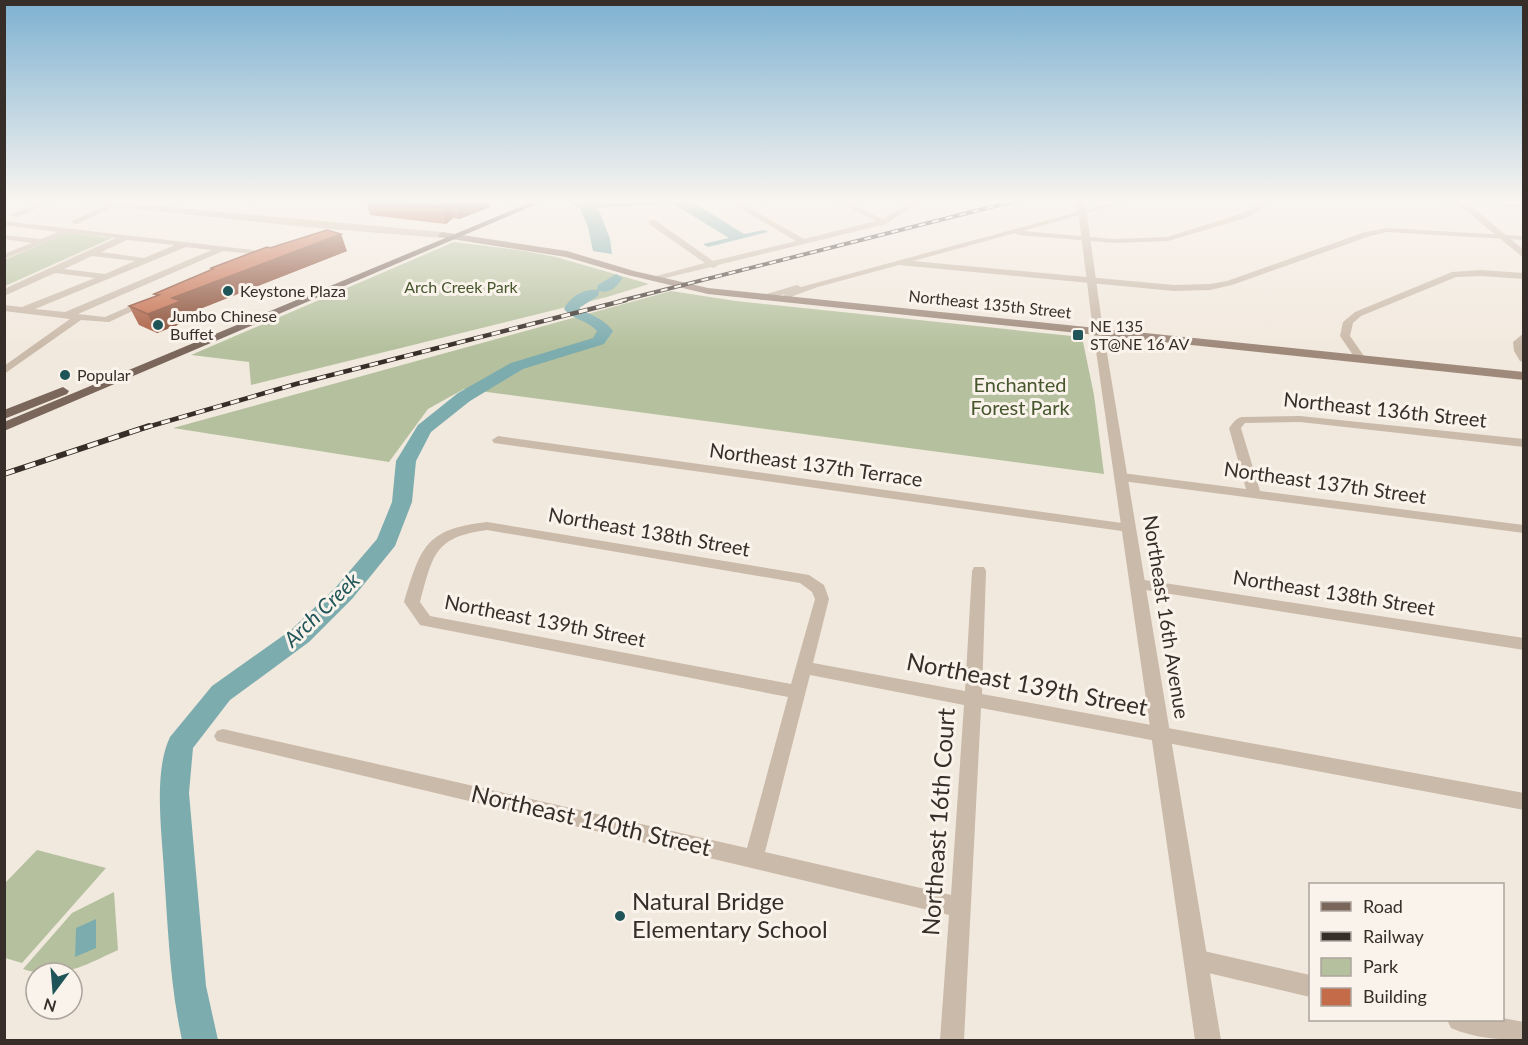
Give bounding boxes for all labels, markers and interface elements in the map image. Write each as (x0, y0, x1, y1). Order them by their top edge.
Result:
park label: Arch Creek Park (404, 277, 519, 296)
place label: Keystone Plaza (240, 281, 346, 300)
marker: Keystone Plaza (221, 284, 235, 298)
street label: Northeast 135th Street (908, 286, 1073, 322)
place label: Jumbo Chinese Buffet (170, 306, 277, 343)
place label: NE 135 ST@NE 16 AV (1090, 316, 1189, 353)
marker: Jumbo Chinese Buffet (151, 318, 165, 332)
marker: NE 135 ST@NE 16 AV (1071, 328, 1085, 342)
place label: Popular (77, 365, 131, 384)
marker: Popular (58, 368, 72, 382)
park label: Enchanted Forest Park (970, 372, 1070, 419)
street label: Northeast 136th Street (1282, 386, 1488, 432)
street label: Northeast 137th Terrace (708, 437, 924, 491)
street label: Northeast 137th Street (1222, 456, 1428, 508)
street label: Northeast 138th Street (547, 501, 752, 561)
street label: Northeast 16th Avenue (1139, 513, 1195, 720)
street label: Northeast 138th Street (1231, 564, 1437, 620)
water label: Arch Creek (277, 566, 365, 652)
street label: Northeast 139th Street (443, 589, 648, 651)
street label: Northeast 139th Street (904, 646, 1151, 721)
street label: Northeast 16th Court (915, 707, 960, 937)
street label: Northeast 140th Street (469, 778, 714, 861)
legend (1309, 883, 1504, 1021)
place label: Natural Bridge Elementary School (632, 886, 828, 943)
text: Road (1363, 895, 1403, 917)
marker: Natural Bridge Elementary School (613, 909, 627, 923)
text: Railway (1363, 925, 1424, 947)
text: Park (1363, 955, 1399, 977)
north arrow (24, 961, 84, 1021)
text: Building (1363, 985, 1427, 1007)
text: N (41, 995, 58, 1017)

